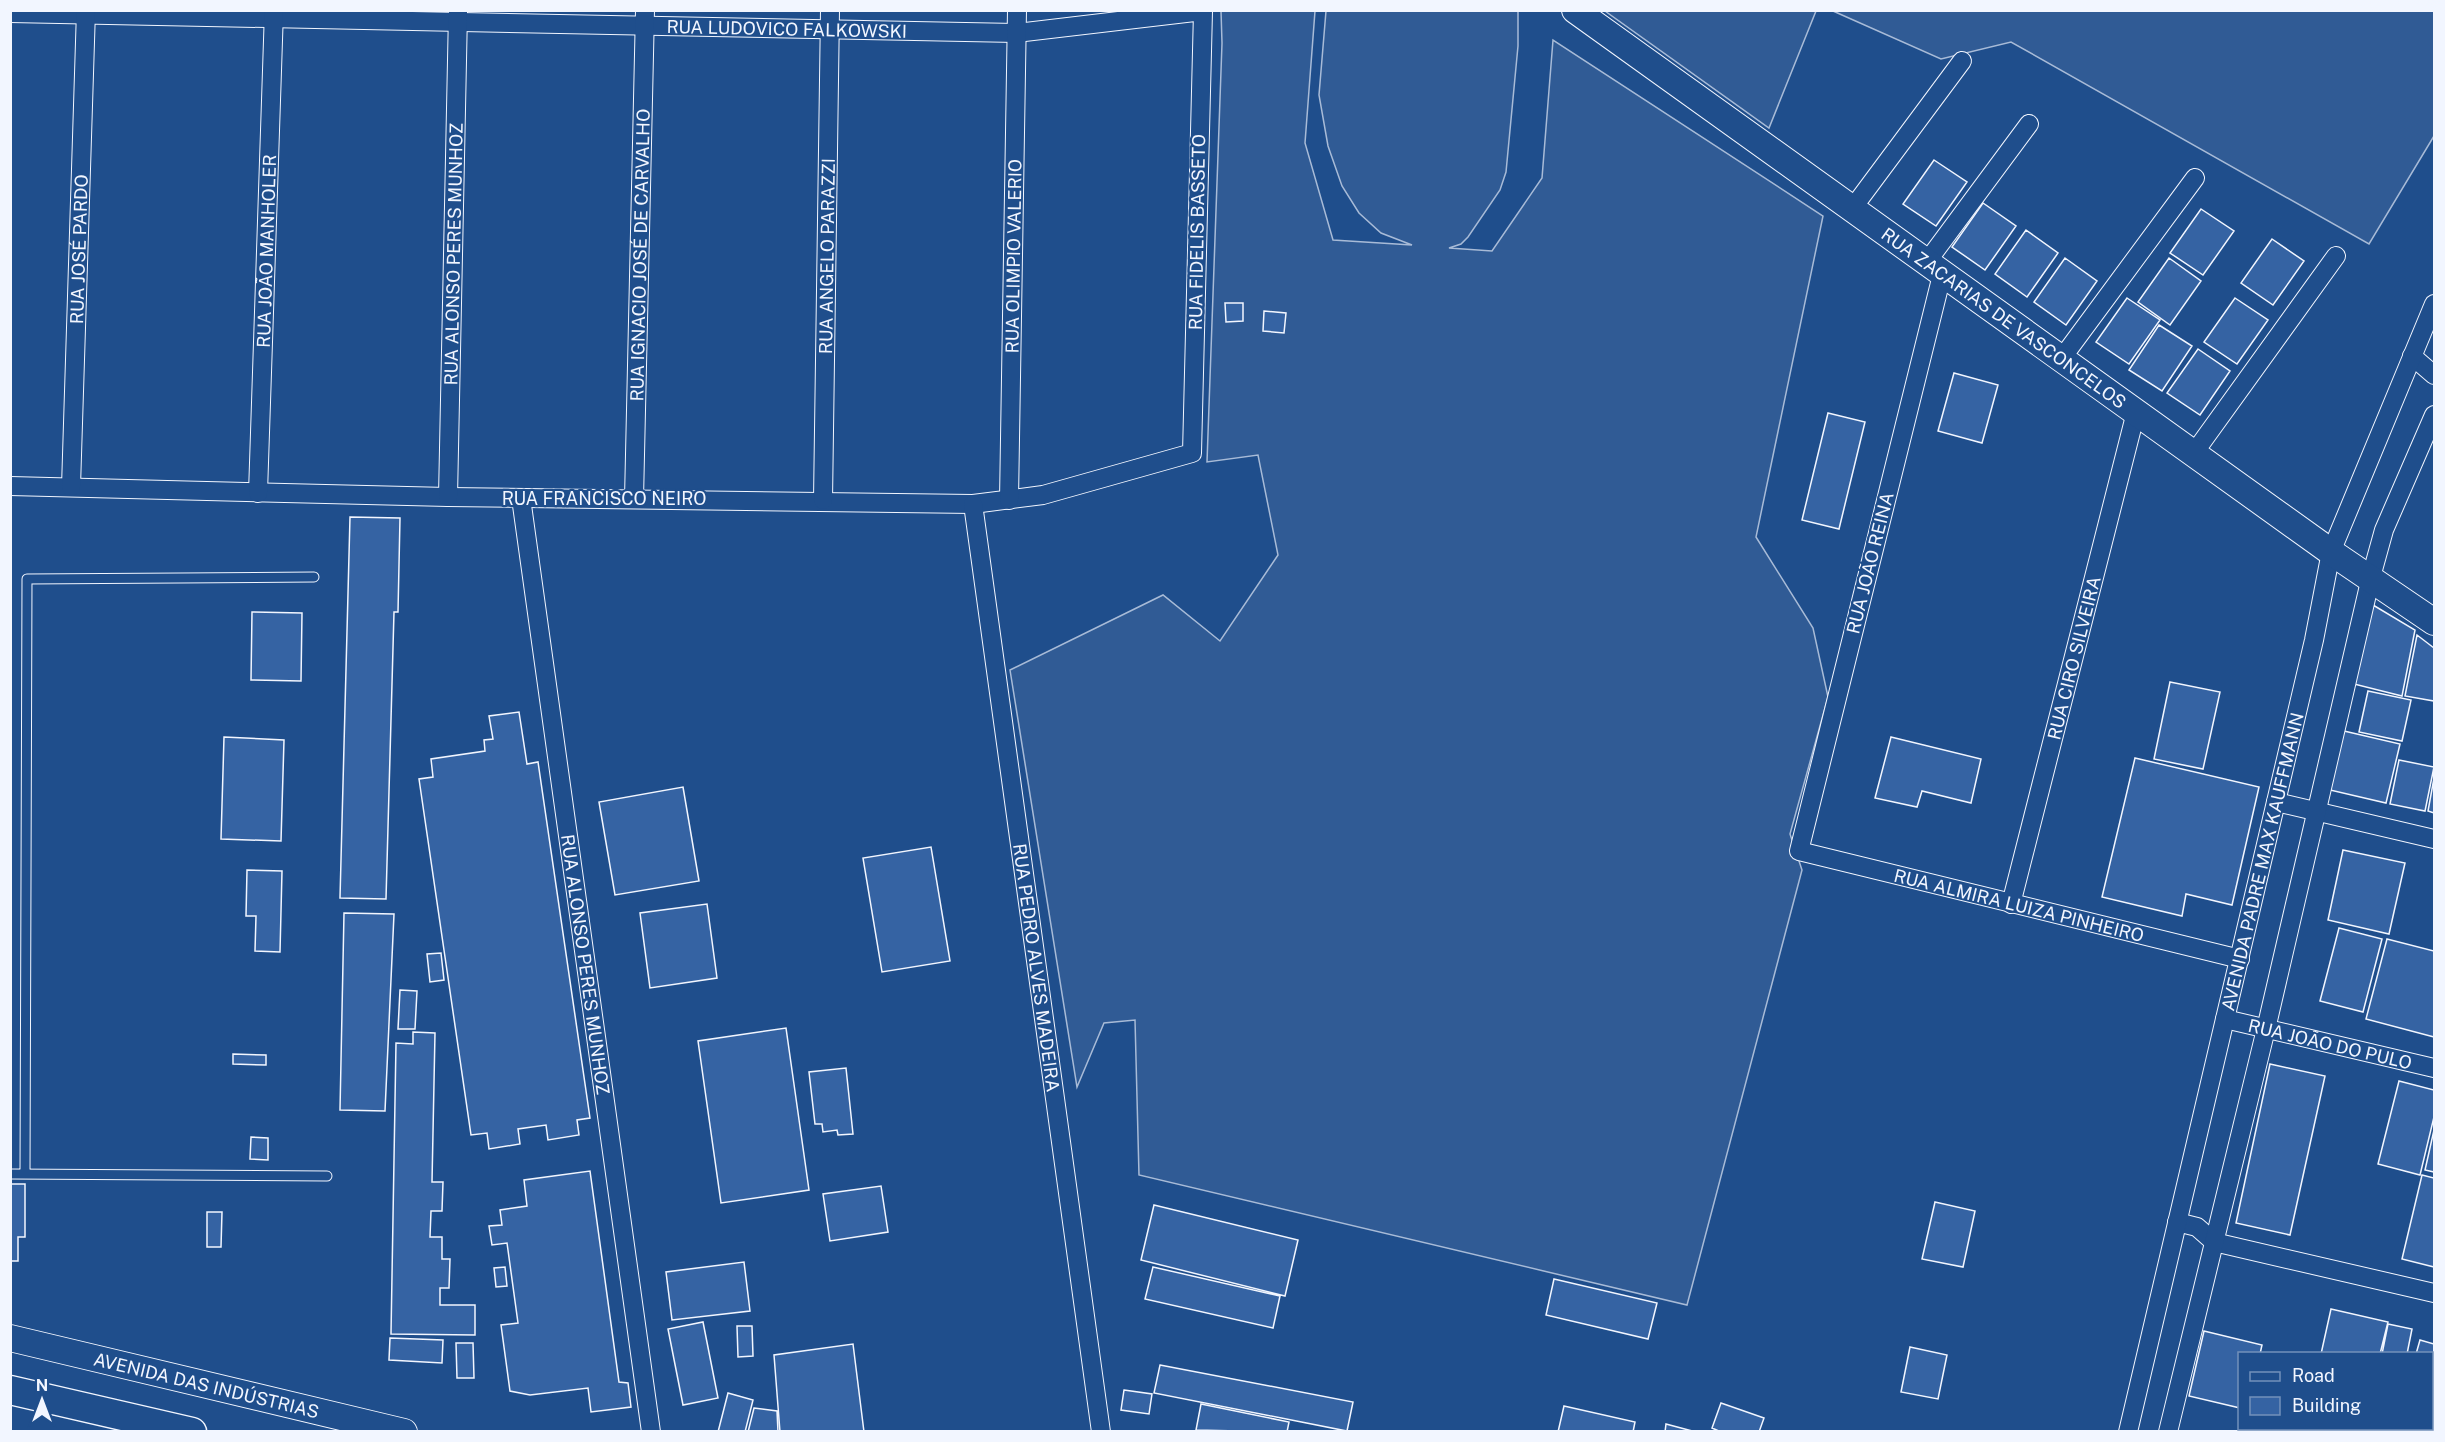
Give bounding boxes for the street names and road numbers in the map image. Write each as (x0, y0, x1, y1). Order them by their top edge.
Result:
street label: RUA LUDOVICO FALKOWSKI (666, 16, 907, 41)
street label: RUA IGNACIO JOSÉ DE CARVALHO (626, 108, 653, 402)
street label: RUA ALONSO PERES MUNHOZ (440, 122, 466, 386)
street label: RUA FIDELIS BASSETO (1185, 134, 1209, 330)
street label: RUA JOÃO MANHOLER (252, 154, 280, 348)
street label: RUA ANGELO PARAZZI (815, 158, 838, 354)
street label: RUA OLIMPIO VALERIO (1001, 159, 1025, 353)
street label: RUA JOSÉ PARDO (66, 174, 91, 324)
street label: RUA ZACARIAS DE VASCONCELOS (1878, 223, 2131, 412)
street label: RUA FRANCISCO NEIRO (502, 488, 706, 509)
street label: RUA JOÃO REINA (1841, 490, 1898, 636)
street label: RUA CIRO SILVEIRA (2043, 574, 2104, 742)
street label: AVENIDA PADRE MAX KAUFFMANN (2217, 710, 2307, 1013)
street label: RUA ALONSO PERES MUNHOZ (557, 833, 614, 1096)
street label: RUA PEDRO ALVES MADEIRA (1009, 842, 1064, 1093)
street label: RUA ALMIRA LUIZA PINHEIRO (1892, 864, 2146, 946)
street label: RUA JOÃO DO PULO (2246, 1014, 2414, 1073)
street label: AVENIDA DAS INDÚSTRIAS (92, 1348, 321, 1422)

